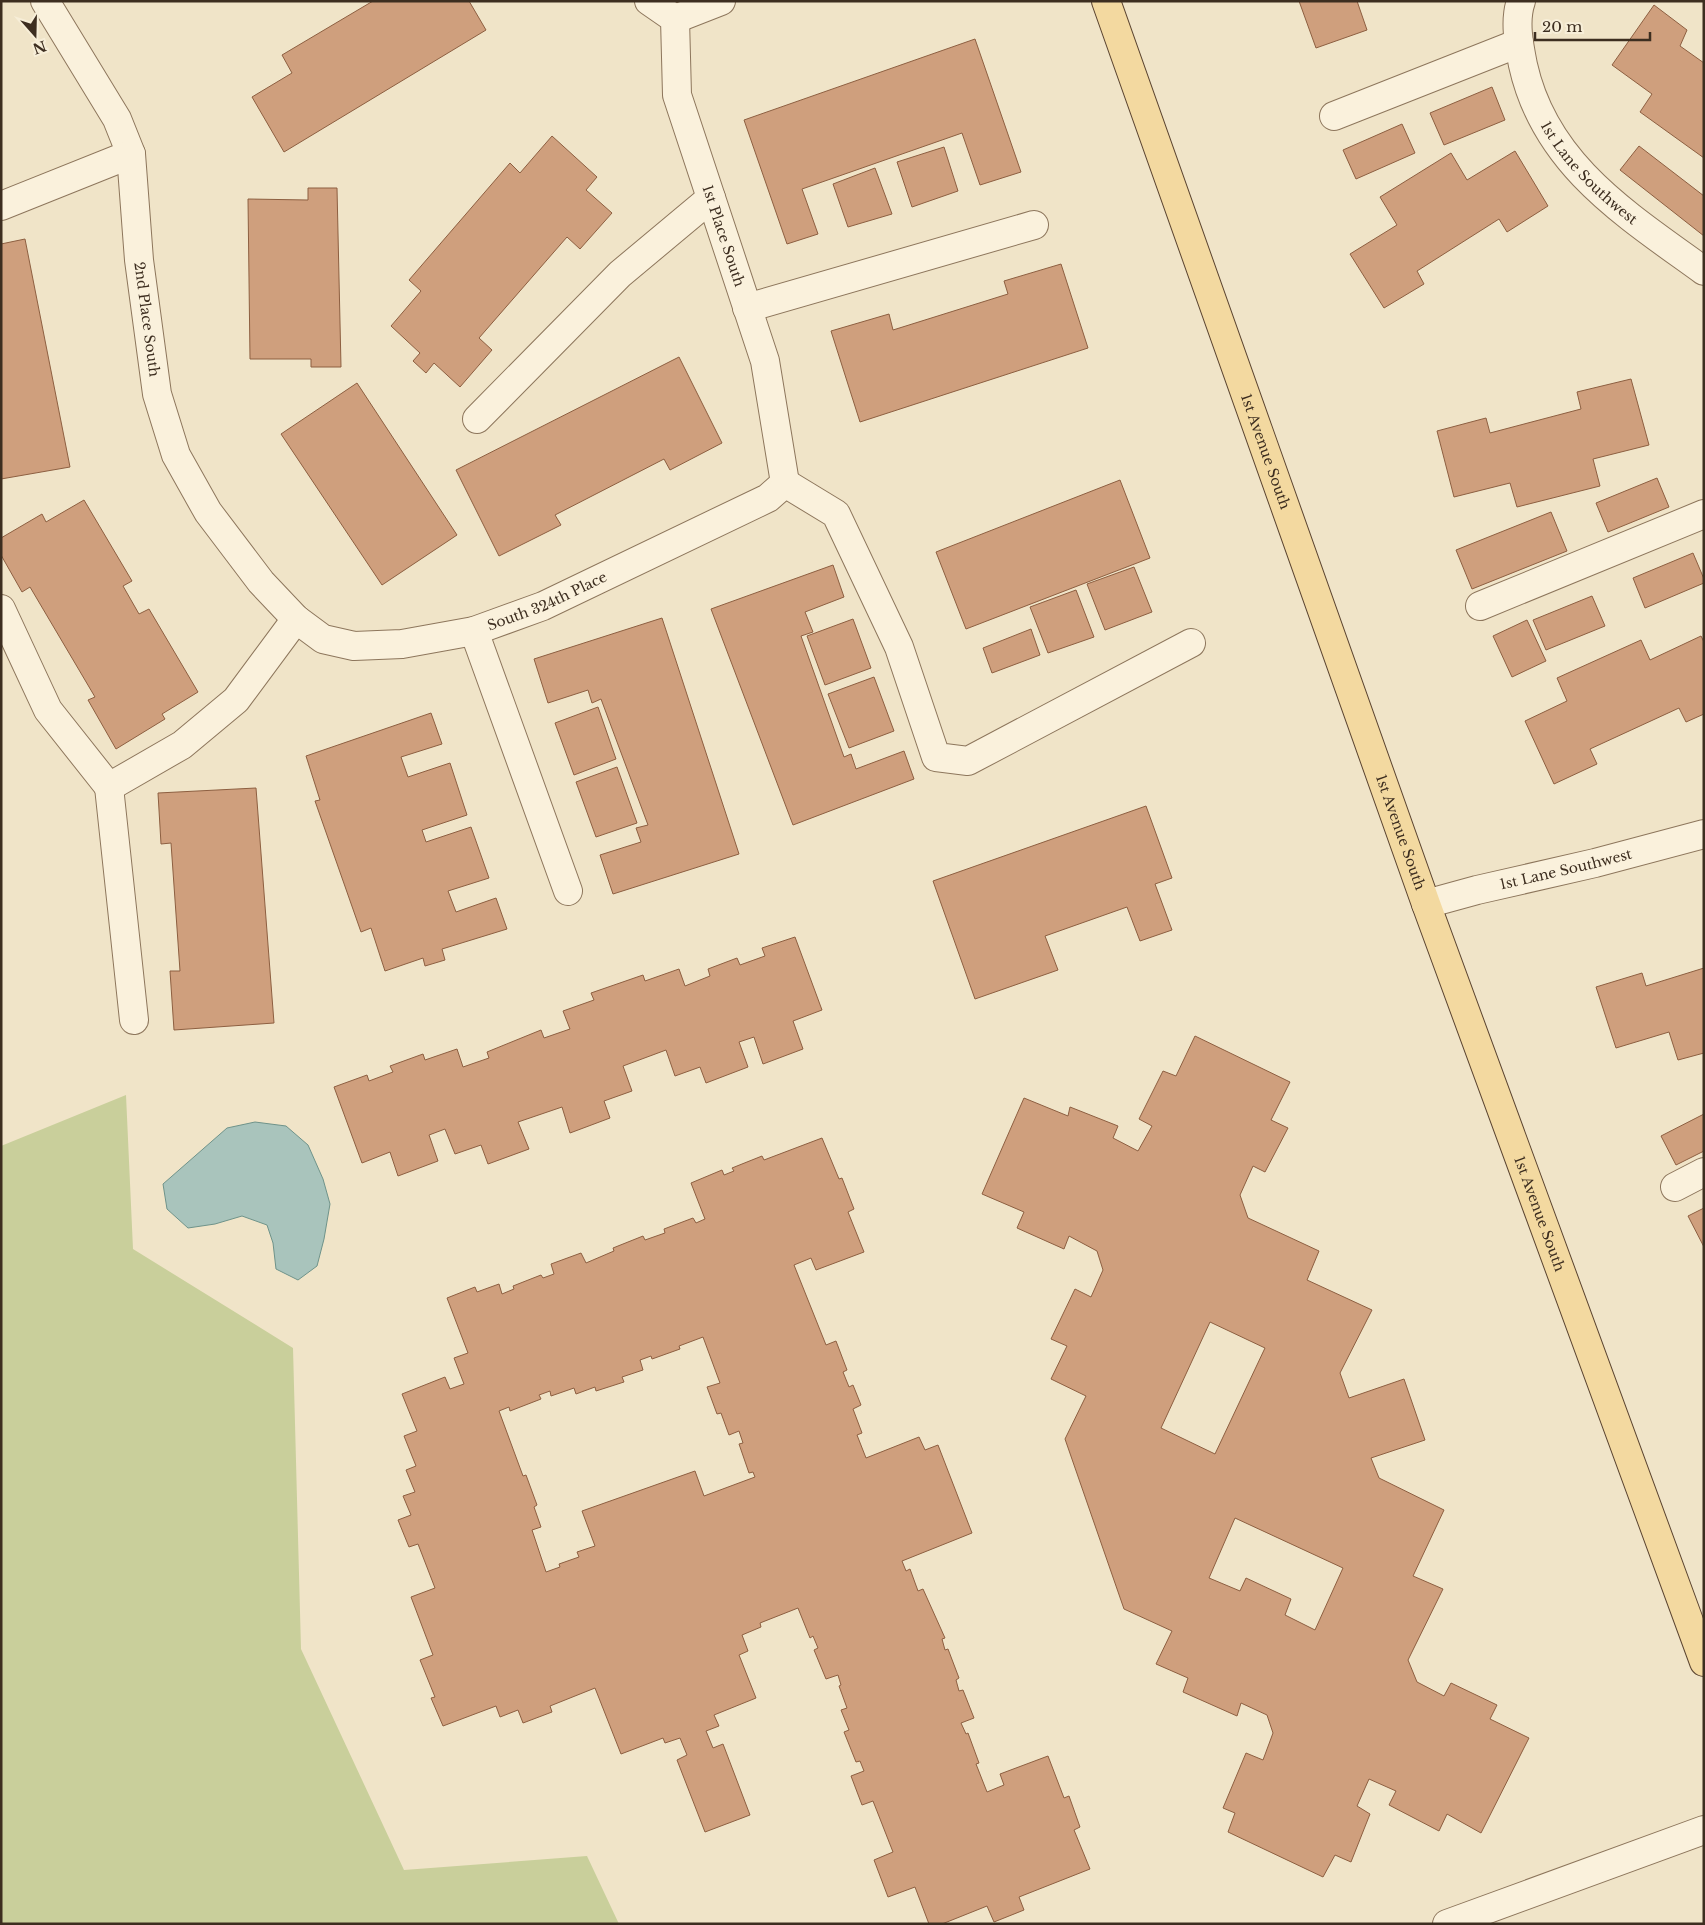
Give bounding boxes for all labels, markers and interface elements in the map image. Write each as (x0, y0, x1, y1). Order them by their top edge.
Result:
north arrow (10, 10, 60, 60)
scale bar (1535, 10, 1650, 42)
text: 20 m (1542, 17, 1582, 36)
text: N (30, 37, 49, 58)
street label: 1st Lane Southwest (1537, 118, 1642, 229)
street label: 1st Place South (698, 183, 749, 289)
street label: 2nd Place South (130, 261, 164, 378)
street label: 1st Avenue South (1237, 391, 1295, 512)
street label: South 324th Place (485, 568, 610, 634)
street label: 1st Avenue South (1372, 772, 1429, 893)
street label: 1st Lane Southwest (1498, 844, 1634, 894)
street label: 1st Avenue South (1510, 1154, 1569, 1274)

